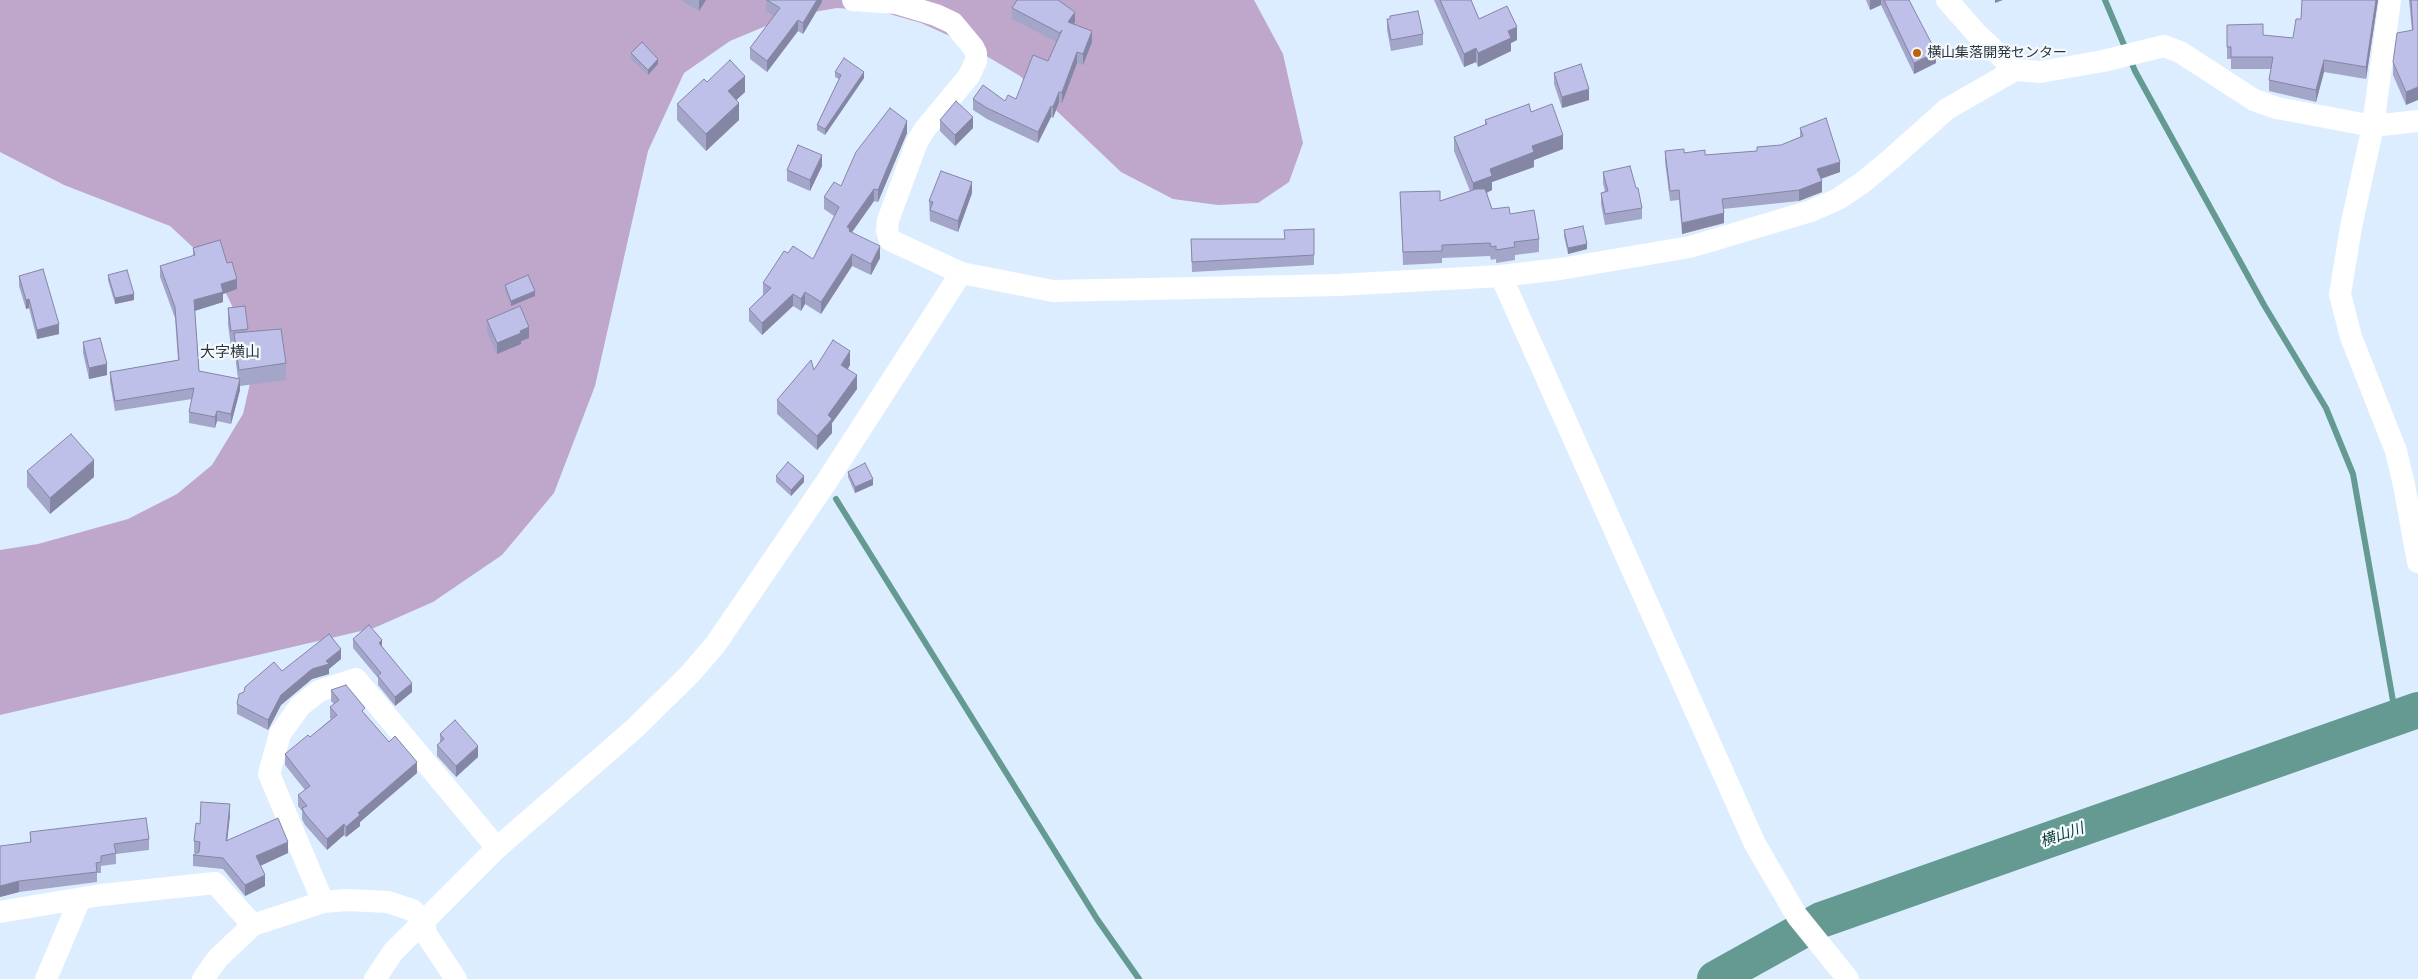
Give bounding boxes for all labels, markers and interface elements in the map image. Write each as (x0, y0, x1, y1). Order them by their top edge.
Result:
place label: 横山集落開発センター (1927, 45, 2067, 61)
marker: 横山集落開発センター (1911, 47, 1923, 59)
district label: 大字横山 (200, 343, 260, 361)
water label: 横山川 (2038, 819, 2086, 851)

